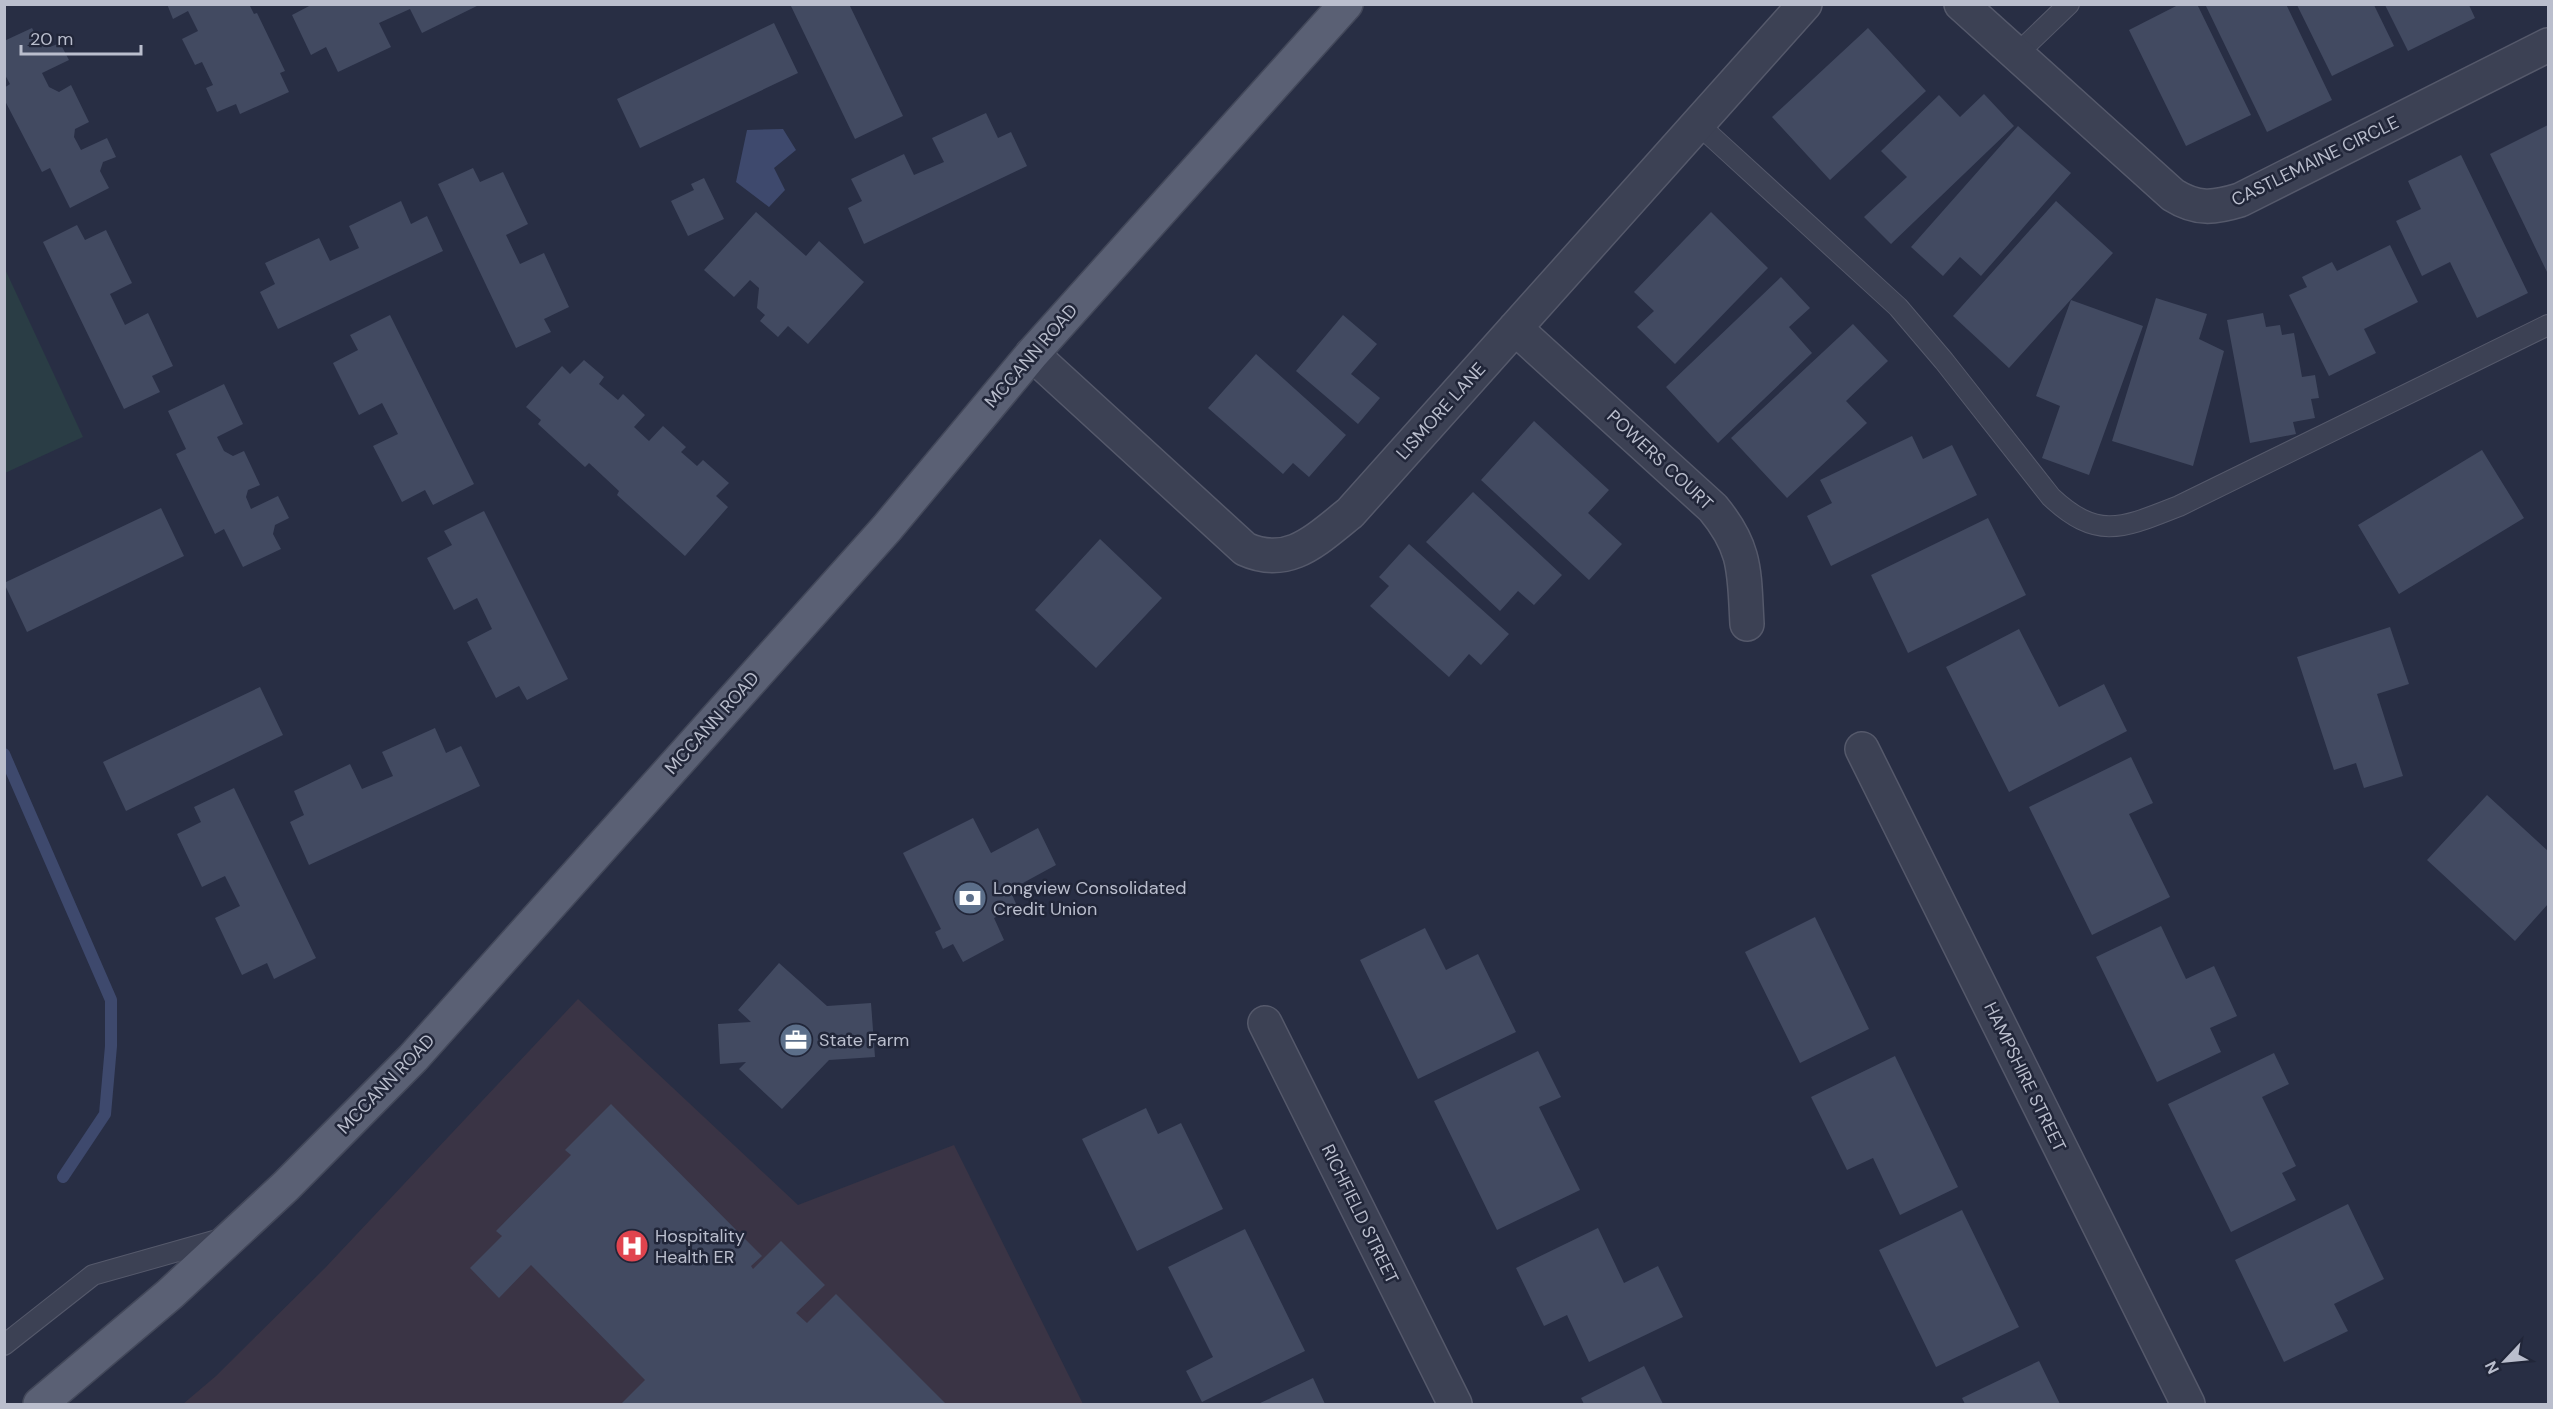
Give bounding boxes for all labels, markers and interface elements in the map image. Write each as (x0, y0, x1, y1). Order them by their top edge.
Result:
scale bar (21, 18, 141, 56)
text: 20 m (30, 27, 73, 51)
street label: CASTLEMAINE CIRCLE (2227, 110, 2403, 212)
street label: MCCANN ROAD (979, 299, 1083, 413)
street label: LISMORE LANE (1391, 357, 1491, 465)
street label: POWERS COURT (1602, 405, 1718, 515)
street label: MCCANN ROAD (659, 667, 765, 779)
place label: Longview Consolidated Credit Union (993, 876, 1187, 921)
bank icon: Longview Consolidated Credit Union (952, 880, 988, 916)
street label: HAMPSHIRE STREET (1978, 998, 2072, 1156)
office icon: State Farm (778, 1022, 814, 1058)
place label: State Farm (819, 1028, 909, 1052)
street label: MCCANN ROAD (332, 1029, 440, 1139)
street label: RICHFIELD STREET (1316, 1140, 1404, 1288)
place label: Hospitality Health ER (655, 1224, 745, 1269)
hospital icon: Hospitality Health ER (614, 1228, 650, 1264)
north arrow (2475, 1331, 2535, 1391)
text: N (2480, 1358, 2504, 1377)

